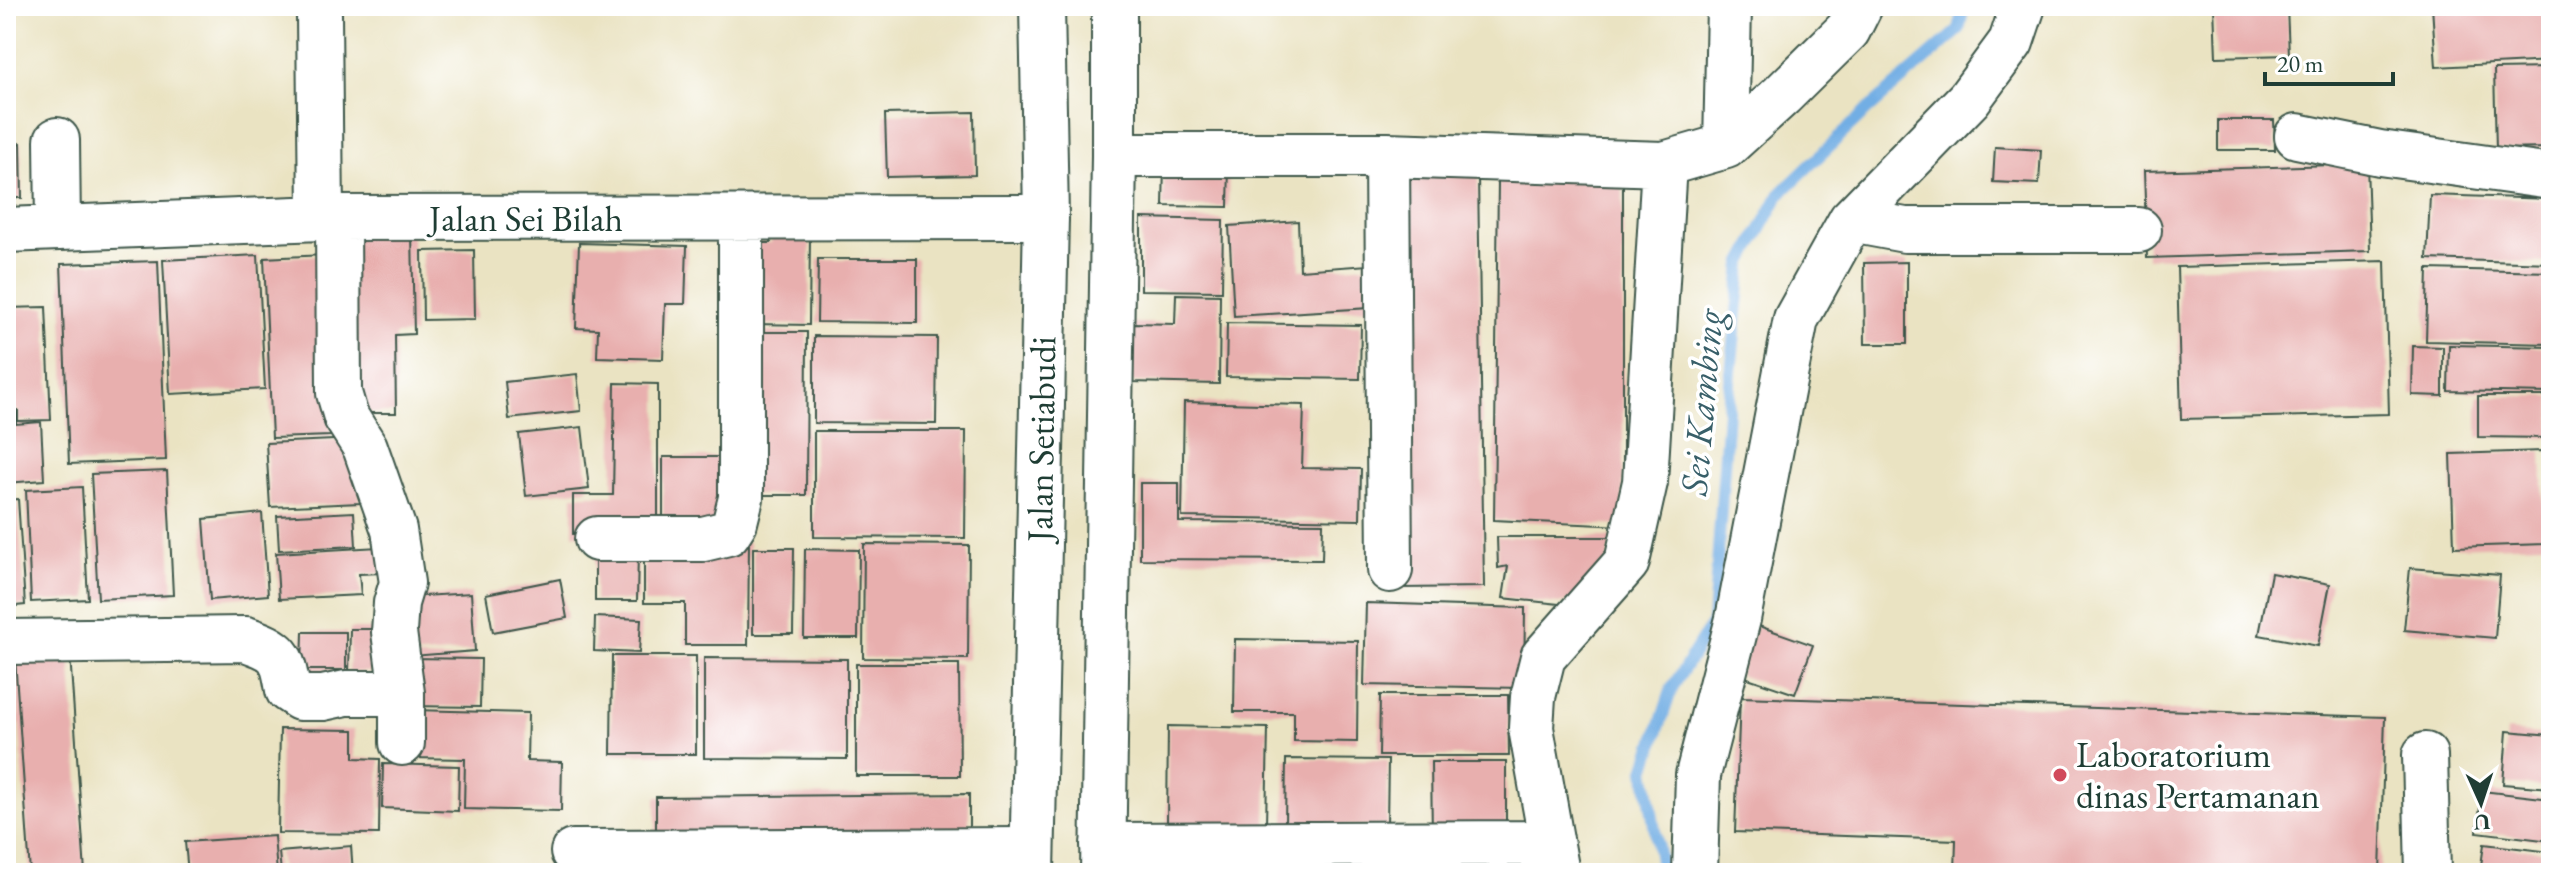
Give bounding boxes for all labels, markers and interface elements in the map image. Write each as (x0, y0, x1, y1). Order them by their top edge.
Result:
scale bar (2265, 36, 2393, 86)
text: 20 m (2277, 48, 2324, 79)
street label: Jalan Sei Bilah (426, 195, 623, 242)
water label: Sei Kambing (1668, 306, 1734, 498)
street label: Jalan Setiabudi (1016, 336, 1066, 545)
place label: Laboratorium dinas Pertamanan (2076, 731, 2320, 819)
north arrow (2441, 763, 2521, 843)
marker: Laboratorium dinas Pertamanan (2051, 766, 2069, 784)
text: U (2472, 808, 2491, 837)

